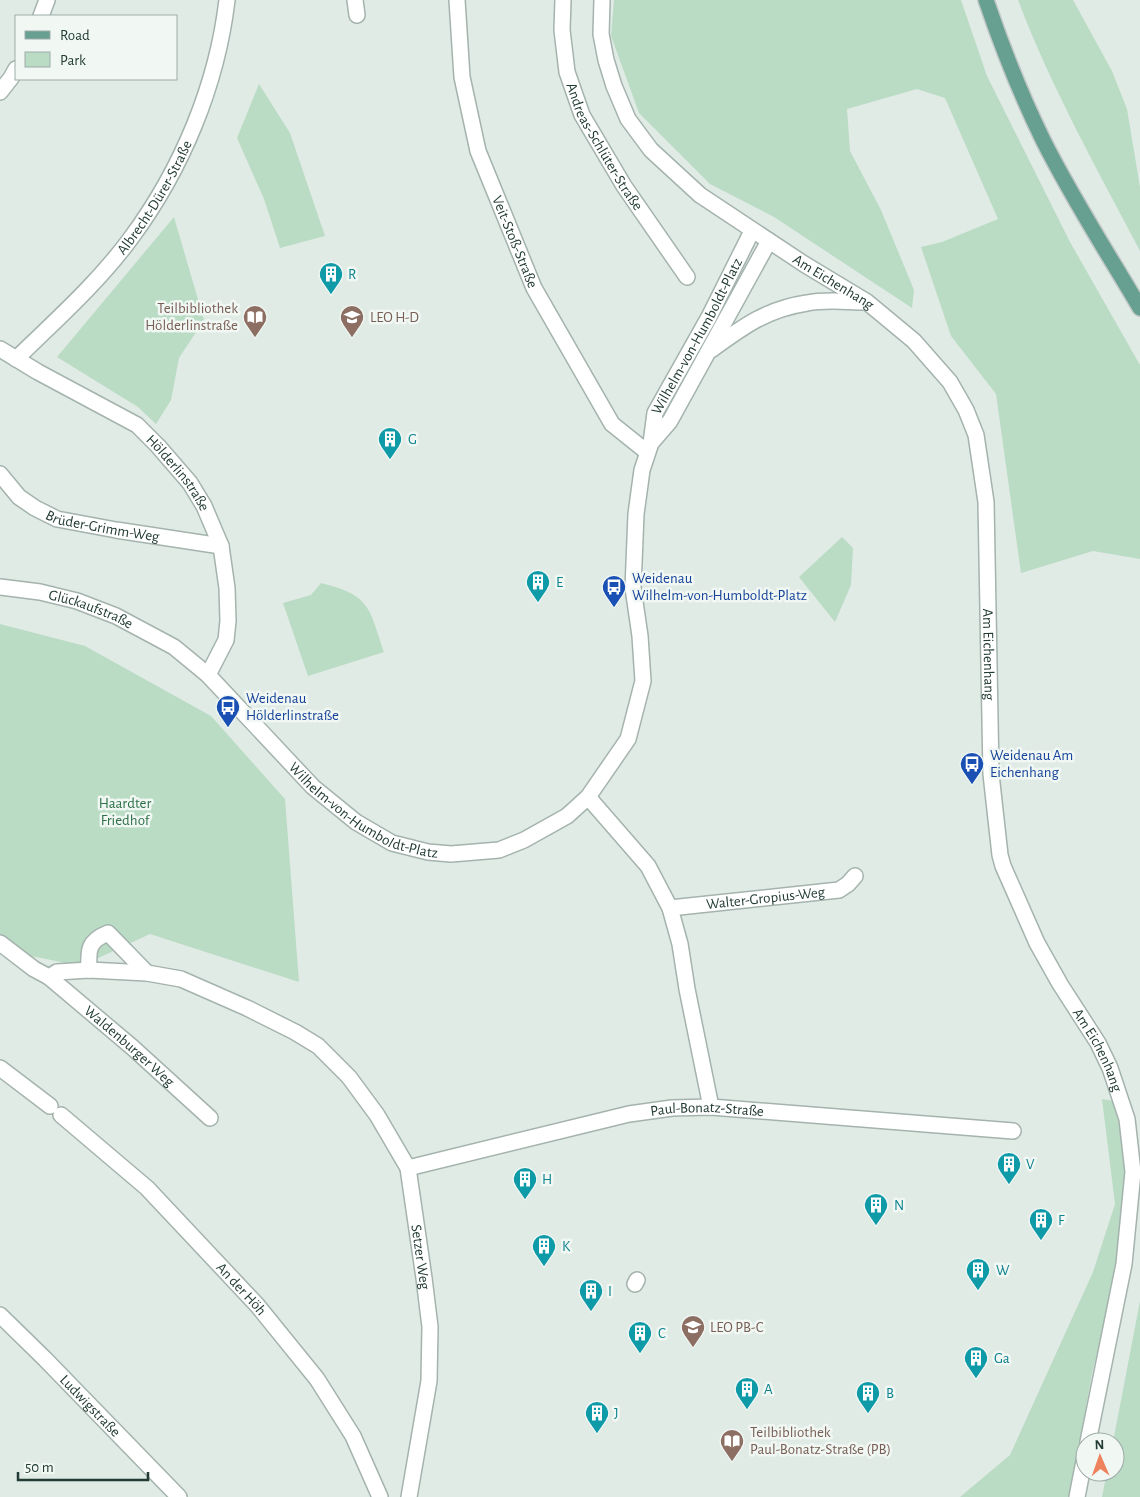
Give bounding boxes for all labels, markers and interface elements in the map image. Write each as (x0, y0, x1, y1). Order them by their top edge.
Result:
legend (15, 15, 178, 80)
text: Road (60, 28, 90, 43)
text: Park (60, 53, 86, 68)
street label: Andreas-Schlüter-Straße (564, 81, 646, 213)
street label: Albrecht-Dürer-Straße (114, 138, 194, 257)
street label: Veit-Stoß-Straße (490, 194, 541, 290)
street label: Am Eichenhang (790, 251, 878, 313)
street label: Wilhelm-von-Humboldt-Platz (648, 256, 745, 417)
building icon: R (318, 261, 344, 295)
place label: R (348, 267, 356, 282)
place label: Teilbibliothek Hölderlinstraße (145, 301, 238, 333)
library icon: Teilbibliothek Hölderlinstraße (242, 304, 268, 338)
school or university icon: LEO H-D (339, 304, 365, 338)
place label: LEO H-D (370, 310, 419, 325)
building icon: G (377, 426, 403, 460)
street label: Hölderlinstraße (144, 432, 213, 513)
place label: G (408, 432, 417, 447)
street label: Brüder-Grimm-Weg (43, 507, 161, 544)
building icon: E (525, 569, 551, 603)
place label: Weidenau Wilhelm-von-Humboldt-Platz (632, 571, 807, 603)
bus stop icon: Weidenau Wilhelm-von-Humboldt-Platz (601, 574, 627, 608)
place label: E (556, 575, 563, 590)
street label: Glückaufstraße (47, 587, 136, 631)
street label: Am Eichenhang (980, 608, 997, 701)
place label: Weidenau Hölderlinstraße (246, 691, 339, 723)
bus stop icon: Weidenau Hölderlinstraße (215, 694, 241, 728)
place label: Weidenau Am Eichenhang (990, 748, 1073, 780)
bus stop icon: Weidenau Am Eichenhang (959, 751, 985, 785)
street label: Wilhelm-von-Humboldt-Platz (286, 759, 438, 860)
park label: Haardter Friedhof (99, 796, 151, 828)
street label: Walter-Gropius-Weg (705, 884, 826, 912)
street label: Waldenburger Weg (82, 1003, 178, 1090)
street label: Am Eichenhang (1070, 1005, 1125, 1094)
street label: Paul-Bonatz-Straße (649, 1099, 765, 1119)
building icon: V (996, 1151, 1022, 1185)
place label: V (1026, 1157, 1035, 1172)
building icon: H (512, 1166, 538, 1200)
place label: H (542, 1172, 552, 1187)
building icon: N (863, 1192, 889, 1226)
place label: N (894, 1198, 904, 1213)
building icon: F (1028, 1207, 1054, 1241)
place label: F (1058, 1213, 1065, 1228)
street label: Setzer Weg (409, 1224, 433, 1291)
building icon: K (531, 1233, 557, 1267)
place label: K (562, 1239, 571, 1254)
building icon: W (965, 1257, 991, 1291)
street label: An der Höh (214, 1260, 269, 1318)
place label: W (996, 1263, 1010, 1278)
building icon: I (578, 1278, 604, 1312)
place label: I (608, 1284, 612, 1299)
school or university icon: LEO PB-C (680, 1314, 706, 1348)
building icon: C (627, 1320, 653, 1354)
place label: LEO PB-C (710, 1320, 764, 1335)
place label: C (658, 1326, 666, 1341)
building icon: Ga (963, 1345, 989, 1379)
place label: Ga (994, 1351, 1010, 1366)
street label: Ludwigstraße (57, 1372, 124, 1440)
building icon: A (734, 1376, 760, 1410)
building icon: B (855, 1380, 881, 1414)
place label: A (764, 1382, 773, 1397)
place label: B (886, 1386, 894, 1401)
building icon: J (584, 1400, 610, 1434)
place label: J (614, 1406, 619, 1421)
place label: Teilbibliothek Paul-Bonatz-Straße (PB) (750, 1425, 891, 1457)
library icon: Teilbibliothek Paul-Bonatz-Straße (PB) (719, 1428, 745, 1462)
north arrow (1075, 1432, 1125, 1482)
text: N (1094, 1438, 1105, 1452)
scale bar (18, 1450, 148, 1482)
text: 50 m (25, 1460, 54, 1475)

